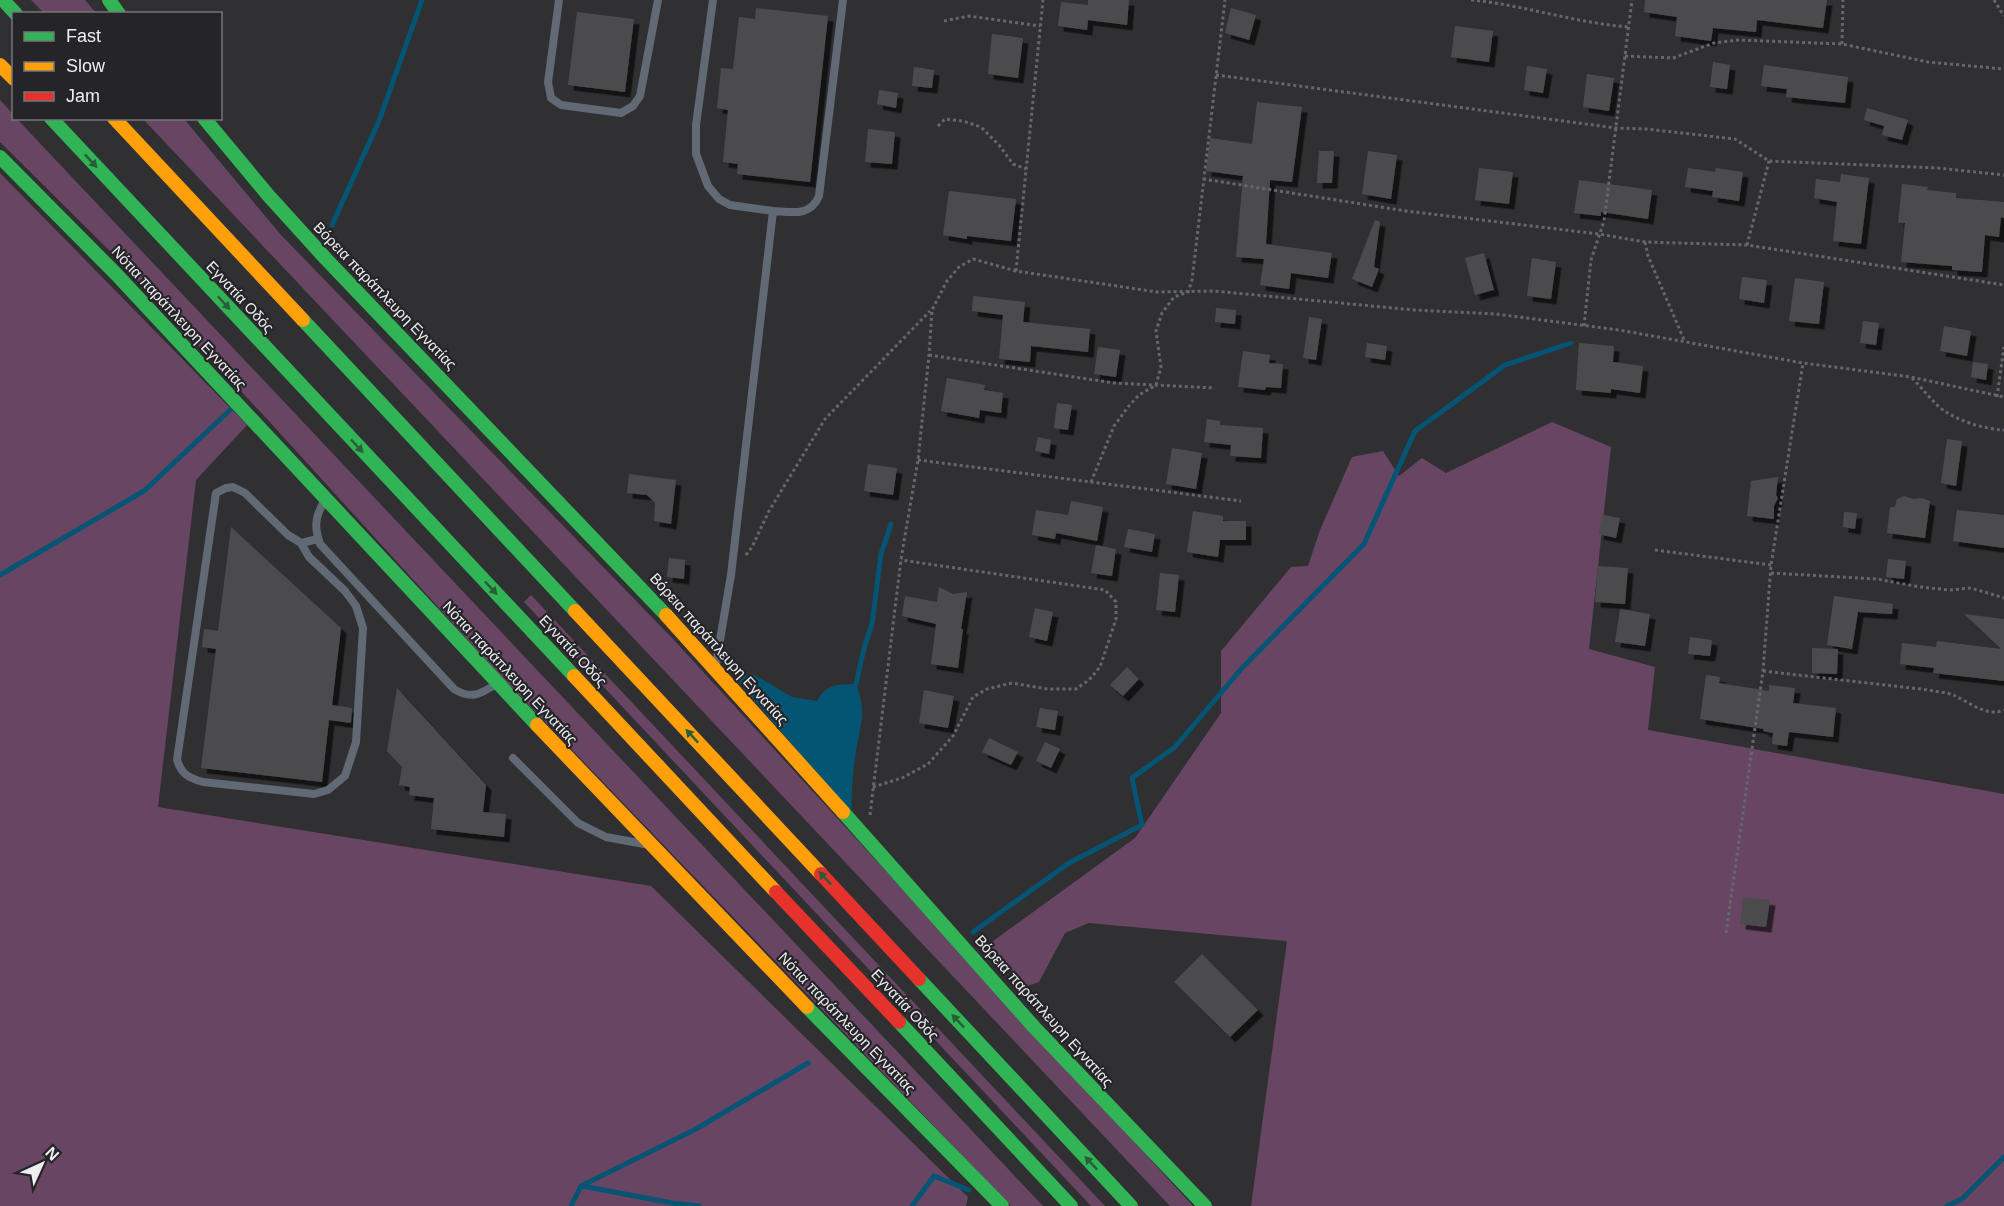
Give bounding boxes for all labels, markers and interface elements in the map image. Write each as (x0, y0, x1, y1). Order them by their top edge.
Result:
legend (12, 12, 222, 120)
text: Fast (66, 26, 101, 46)
text: Slow (66, 56, 106, 76)
text: Jam (66, 86, 100, 106)
one-way arrow (83, 154, 97, 168)
street label: Βόρεια παράπλευρη Εγνατίας (310, 218, 460, 373)
street label: Νότια παράπλευρη Εγνατίας (108, 242, 250, 393)
street label: Εγνατία Οδός (203, 257, 278, 336)
one-way arrow (217, 296, 231, 311)
one-way arrow (350, 438, 364, 452)
street label: Βόρεια παράπλευρη Εγνατίας (647, 569, 792, 728)
one-way arrow (484, 580, 498, 595)
street label: Νότια παράπλευρη Εγνατίας (439, 597, 581, 748)
street label: Εγνατία Οδός (536, 611, 611, 690)
one-way arrow (686, 729, 699, 744)
one-way arrow (818, 871, 832, 886)
street label: Βόρεια παράπλευρη Εγνατίας (972, 931, 1117, 1090)
street label: Νότια παράπλευρη Εγνατίας (775, 949, 919, 1097)
street label: Εγνατία Οδός (868, 965, 943, 1044)
one-way arrow (952, 1014, 965, 1029)
north arrow (12, 1134, 72, 1194)
text: N (42, 1144, 62, 1164)
one-way arrow (1085, 1157, 1099, 1171)

